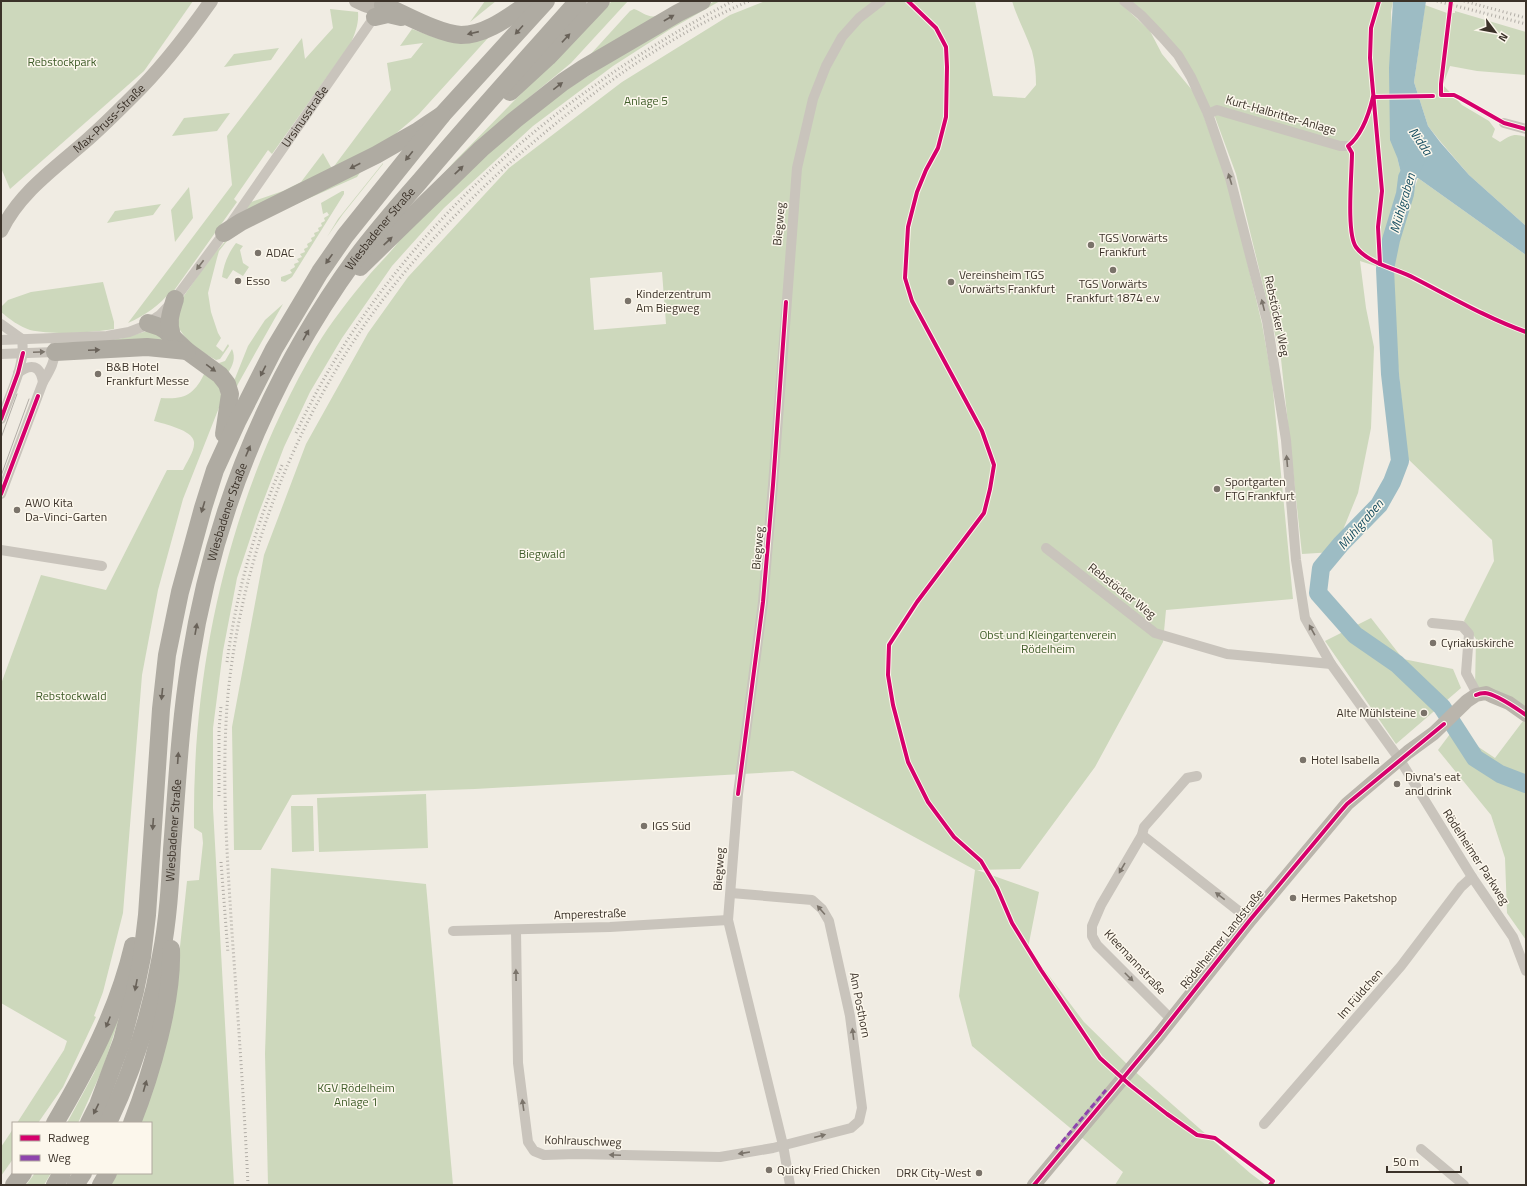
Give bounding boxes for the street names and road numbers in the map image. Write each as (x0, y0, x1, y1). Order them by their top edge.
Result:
street label: Max-Pruss-Straße (68, 79, 149, 157)
street label: Ursinusstraße (276, 81, 333, 151)
street label: Kurt-Halbritter-Anlage (1224, 90, 1339, 139)
street label: Wiesbadener Straße (340, 183, 420, 274)
street label: Biegweg (767, 201, 790, 246)
street label: Rebstöcker Weg (1260, 274, 1295, 358)
street label: Wiesbadener Straße (202, 460, 252, 563)
street label: Biegweg (746, 525, 769, 570)
street label: Rebstöcker Weg (1084, 558, 1161, 623)
street label: Wiesbadener Straße (160, 778, 186, 882)
street label: Rödelheimer Parkweg (1438, 805, 1515, 908)
street label: Biegweg (708, 847, 729, 891)
street label: Rödelheimer Landstraße (1175, 884, 1268, 993)
street label: Amperestraße (553, 903, 627, 924)
street label: Kleemannstraße (1100, 925, 1171, 999)
street label: Im Füldchen (1332, 964, 1387, 1023)
street label: Am Posthorn (845, 970, 876, 1039)
street label: Kohlrauschweg (544, 1130, 622, 1151)

